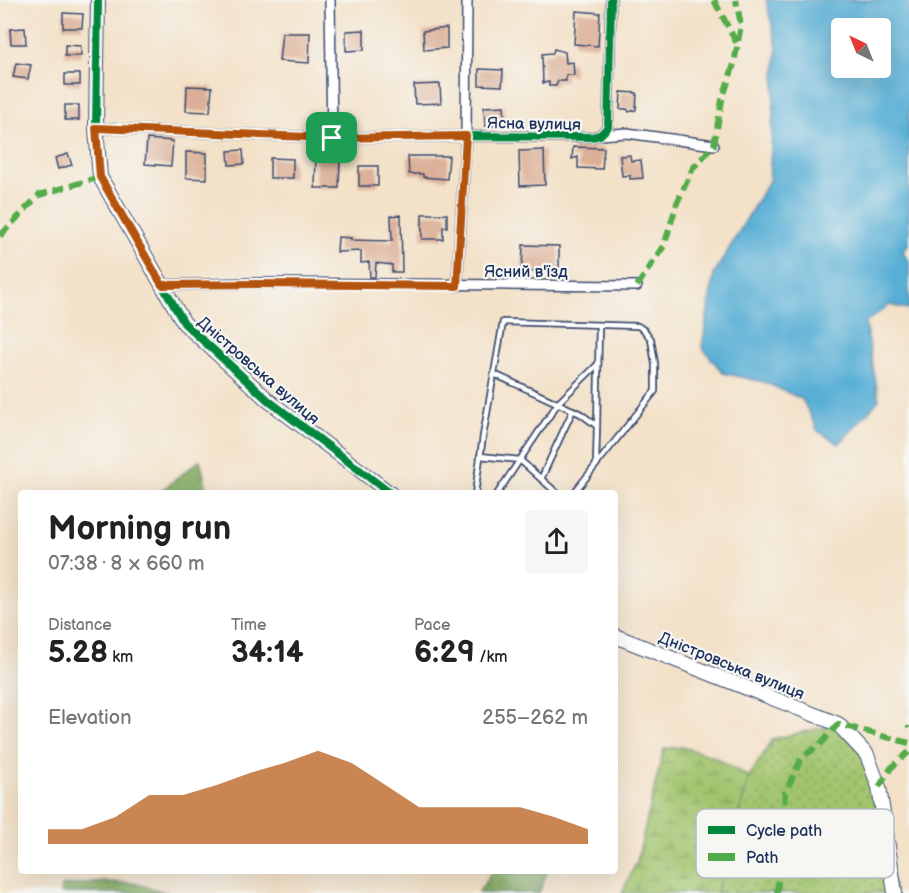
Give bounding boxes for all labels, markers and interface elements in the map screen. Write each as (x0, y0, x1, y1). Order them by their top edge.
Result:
north arrow (831, 18, 891, 78)
map controls (831, 18, 891, 78)
pin (306, 112, 357, 163)
street label: Ясна вулиця (487, 114, 581, 135)
icon: arrive (315, 121, 348, 154)
street label: Ясний в'їзд (484, 263, 568, 282)
street label: Дністровська вулиця (193, 313, 323, 429)
text: Morning run (48, 509, 231, 549)
button: share (525, 510, 588, 573)
text: 07:38 · 8 × 660 m (48, 552, 205, 576)
text: Distance (48, 616, 112, 635)
text: Time (231, 616, 266, 635)
text: Pace (414, 616, 450, 635)
street label: Дністровська вулиця (656, 629, 807, 704)
text: 5.28 (48, 635, 108, 671)
text: 34:14 (231, 635, 304, 671)
text: 6:29 (414, 635, 475, 671)
text: km (108, 648, 133, 667)
text: /km (475, 648, 508, 667)
text: Elevation (48, 706, 131, 730)
text: 255–262 m (482, 706, 588, 730)
legend (696, 809, 894, 878)
text: Cycle path (746, 822, 822, 841)
text: Path (746, 849, 778, 868)

